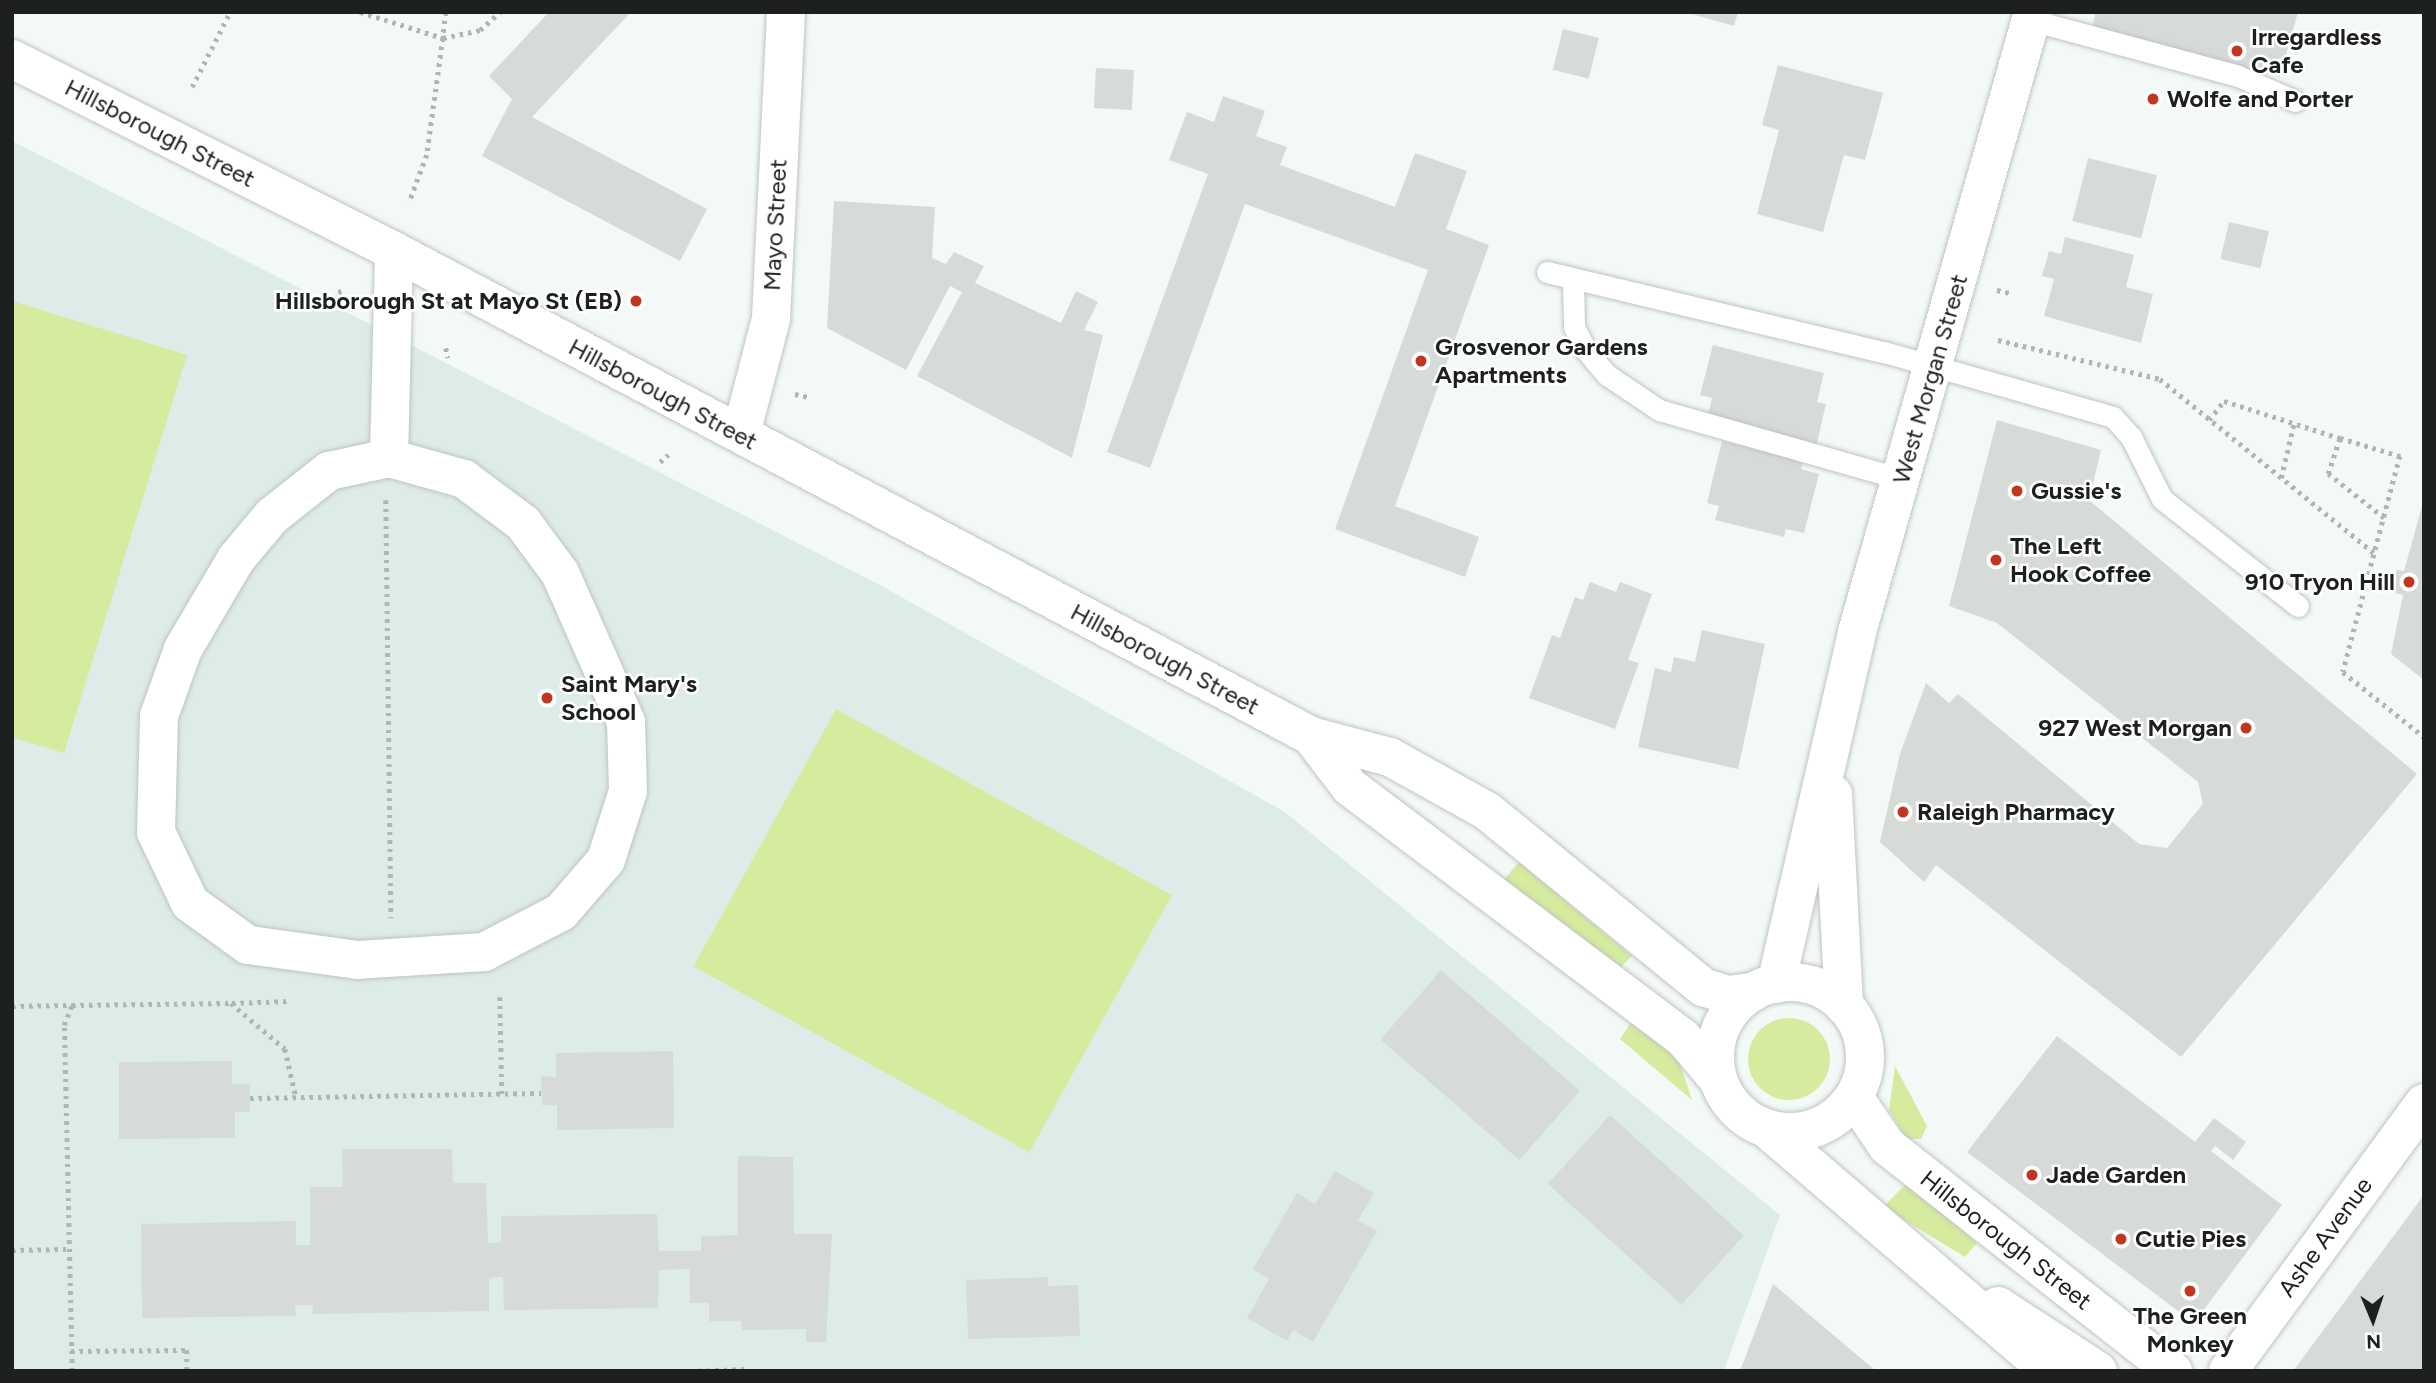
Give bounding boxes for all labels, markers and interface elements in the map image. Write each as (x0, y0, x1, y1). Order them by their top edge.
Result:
place label: Irregardless Cafe (2251, 23, 2382, 79)
marker: Irregardless Cafe (2229, 43, 2245, 59)
street label: Hillsborough Street (60, 73, 260, 193)
place label: Wolfe and Porter (2167, 85, 2353, 113)
marker: Wolfe and Porter (2145, 91, 2161, 107)
street label: Mayo Street (757, 158, 793, 292)
street label: West Morgan Street (1886, 271, 1974, 487)
place label: Hillsborough St at Mayo St (EB) (275, 287, 622, 315)
marker: Hillsborough St at Mayo St (EB) (628, 293, 644, 309)
street label: Hillsborough Street (564, 332, 762, 456)
place label: Grosvenor Gardens Apartments (1435, 333, 1648, 389)
marker: Grosvenor Gardens Apartments (1413, 353, 1429, 369)
place label: Gussie's (2031, 477, 2121, 505)
marker: Gussie's (2009, 483, 2025, 499)
place label: The Left Hook Coffee (2010, 532, 2151, 588)
marker: The Left Hook Coffee (1988, 552, 2004, 568)
place label: 910 Tryon Hill (2245, 568, 2395, 596)
marker: 910 Tryon Hill (2401, 574, 2417, 590)
street label: Hillsborough Street (1066, 597, 1264, 721)
place label: Saint Mary's School (561, 670, 697, 726)
marker: Saint Mary's School (539, 690, 555, 706)
place label: 927 West Morgan (2038, 714, 2232, 742)
marker: 927 West Morgan (2238, 720, 2254, 736)
place label: Raleigh Pharmacy (1917, 798, 2115, 826)
marker: Raleigh Pharmacy (1895, 804, 1911, 820)
place label: Jade Garden (2046, 1161, 2186, 1189)
street label: Hillsborough Street (1915, 1164, 2097, 1316)
marker: Jade Garden (2024, 1167, 2040, 1183)
street label: Ashe Avenue (2272, 1171, 2378, 1303)
place label: Cutie Pies (2135, 1225, 2246, 1253)
marker: Cutie Pies (2113, 1231, 2129, 1247)
marker: The Green Monkey (2182, 1283, 2198, 1299)
north arrow (2338, 1285, 2408, 1355)
place label: The Green Monkey (2133, 1302, 2247, 1358)
text: N (2366, 1330, 2381, 1353)

